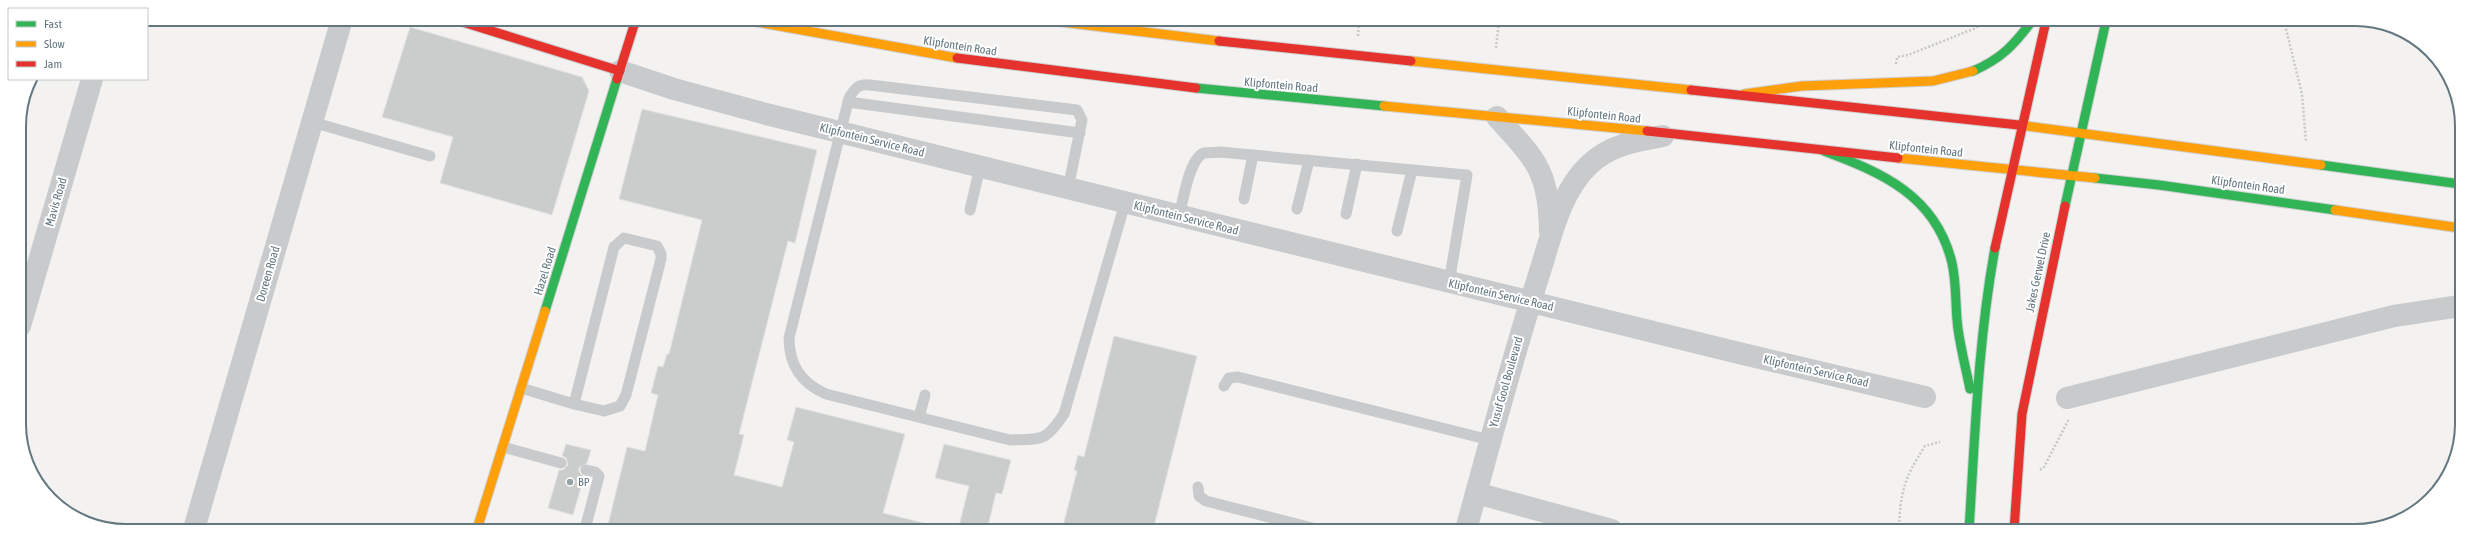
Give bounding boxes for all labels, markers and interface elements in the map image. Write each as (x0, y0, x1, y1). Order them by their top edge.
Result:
legend (8, 8, 148, 80)
text: Fast (44, 17, 62, 31)
street label: Klipfontein Road (922, 33, 998, 59)
text: Slow (44, 37, 65, 51)
text: Jam (44, 57, 62, 71)
street label: Klipfontein Road (1243, 75, 1319, 95)
street label: Klipfontein Road (1566, 104, 1642, 126)
street label: Klipfontein Service Road (818, 120, 926, 160)
street label: Klipfontein Road (1888, 138, 1964, 160)
street label: Klipfontein Road (2210, 173, 2286, 197)
street label: Mavis Road (42, 176, 70, 228)
street label: Klipfontein Service Road (1132, 198, 1240, 238)
street label: Jakes Gerwel Drive (2023, 231, 2053, 313)
street label: Doreen Road (253, 245, 283, 303)
street label: Hazel Road (531, 245, 559, 297)
street label: Klipfontein Service Road (1447, 276, 1555, 314)
street label: Yusuf Gool Boulevard (1486, 335, 1526, 429)
street label: Klipfontein Service Road (1762, 352, 1870, 390)
place label: BP (578, 475, 590, 489)
marker: BP (565, 477, 575, 487)

